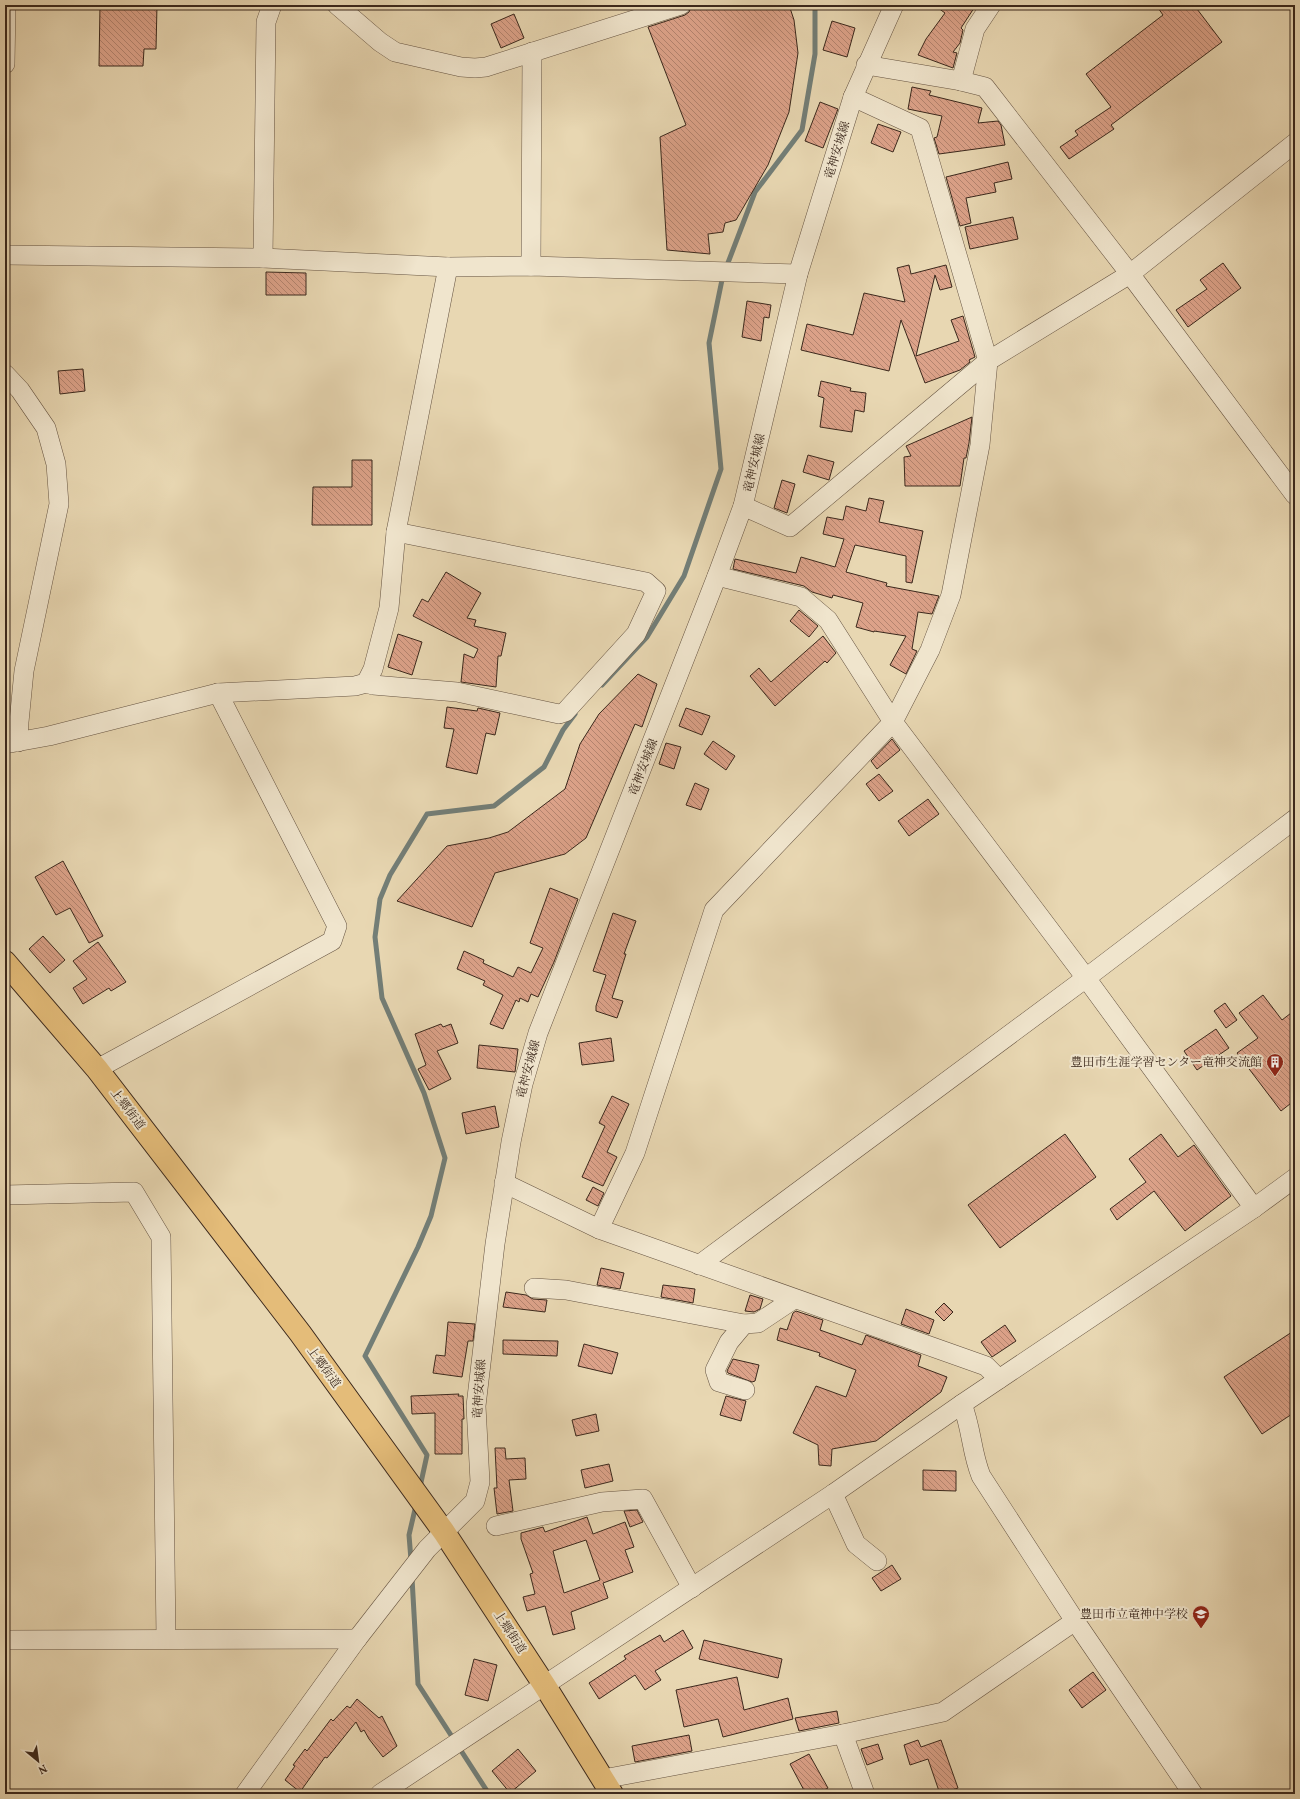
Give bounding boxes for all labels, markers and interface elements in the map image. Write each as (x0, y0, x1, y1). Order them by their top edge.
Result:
street label: 竜神安城線 (822, 119, 854, 181)
street label: 竜神安城線 (740, 432, 770, 494)
street label: 竜神安城線 (626, 736, 662, 798)
street label: 竜神安城線 (513, 1038, 544, 1100)
building icon: 豊田市生涯学習センター竜神交流館 (1265, 1052, 1285, 1077)
place label: 豊田市生涯学習センター竜神交流館 (1070, 1055, 1262, 1071)
street label: 上郷街道 (106, 1086, 148, 1134)
street label: 上郷街道 (303, 1343, 344, 1392)
street label: 竜神安城線 (470, 1359, 490, 1420)
school or university icon: 豊田市立竜神中学校 (1191, 1604, 1211, 1629)
place label: 豊田市立竜神中学校 (1080, 1607, 1188, 1623)
street label: 上郷街道 (489, 1608, 529, 1657)
north arrow (18, 1741, 58, 1781)
text: N (35, 1760, 49, 1777)

